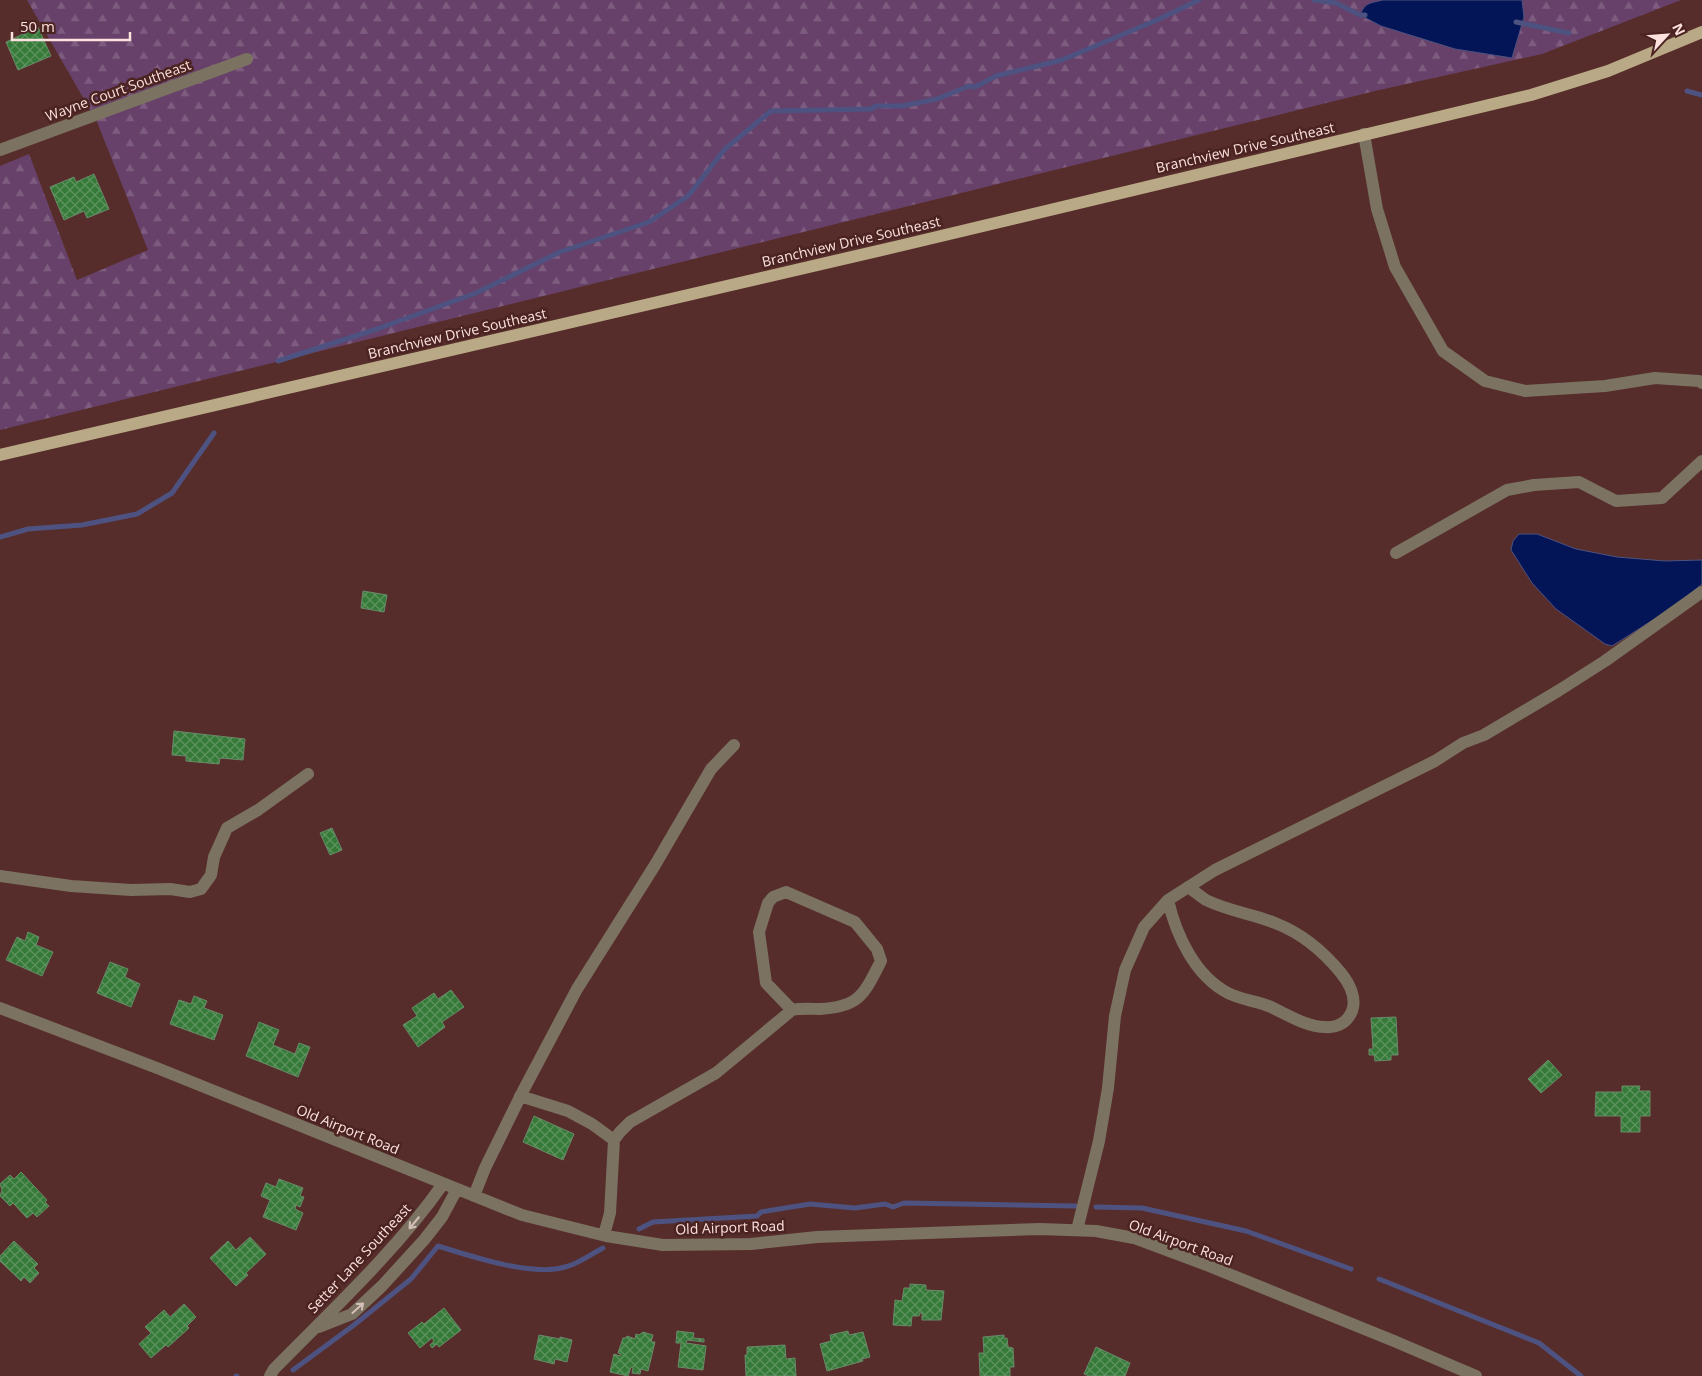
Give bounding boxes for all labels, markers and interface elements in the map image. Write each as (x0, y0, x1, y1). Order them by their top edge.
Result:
scale bar (12, 10, 130, 42)
north arrow (1642, 10, 1692, 60)
text: 50 m (20, 16, 55, 36)
text: N (1668, 20, 1690, 38)
street label: Wayne Court Southeast (43, 55, 193, 125)
street label: Branchview Drive Southeast (1154, 117, 1336, 177)
street label: Branchview Drive Southeast (760, 211, 942, 271)
street label: Branchview Drive Southeast (366, 303, 548, 363)
street label: Old Airport Road (294, 1100, 402, 1158)
street label: Setter Lane Southeast (303, 1199, 415, 1317)
street label: Old Airport Road (1126, 1214, 1236, 1270)
one-way arrow (408, 1216, 420, 1229)
street label: Old Airport Road (675, 1216, 785, 1238)
one-way arrow (352, 1302, 365, 1314)

